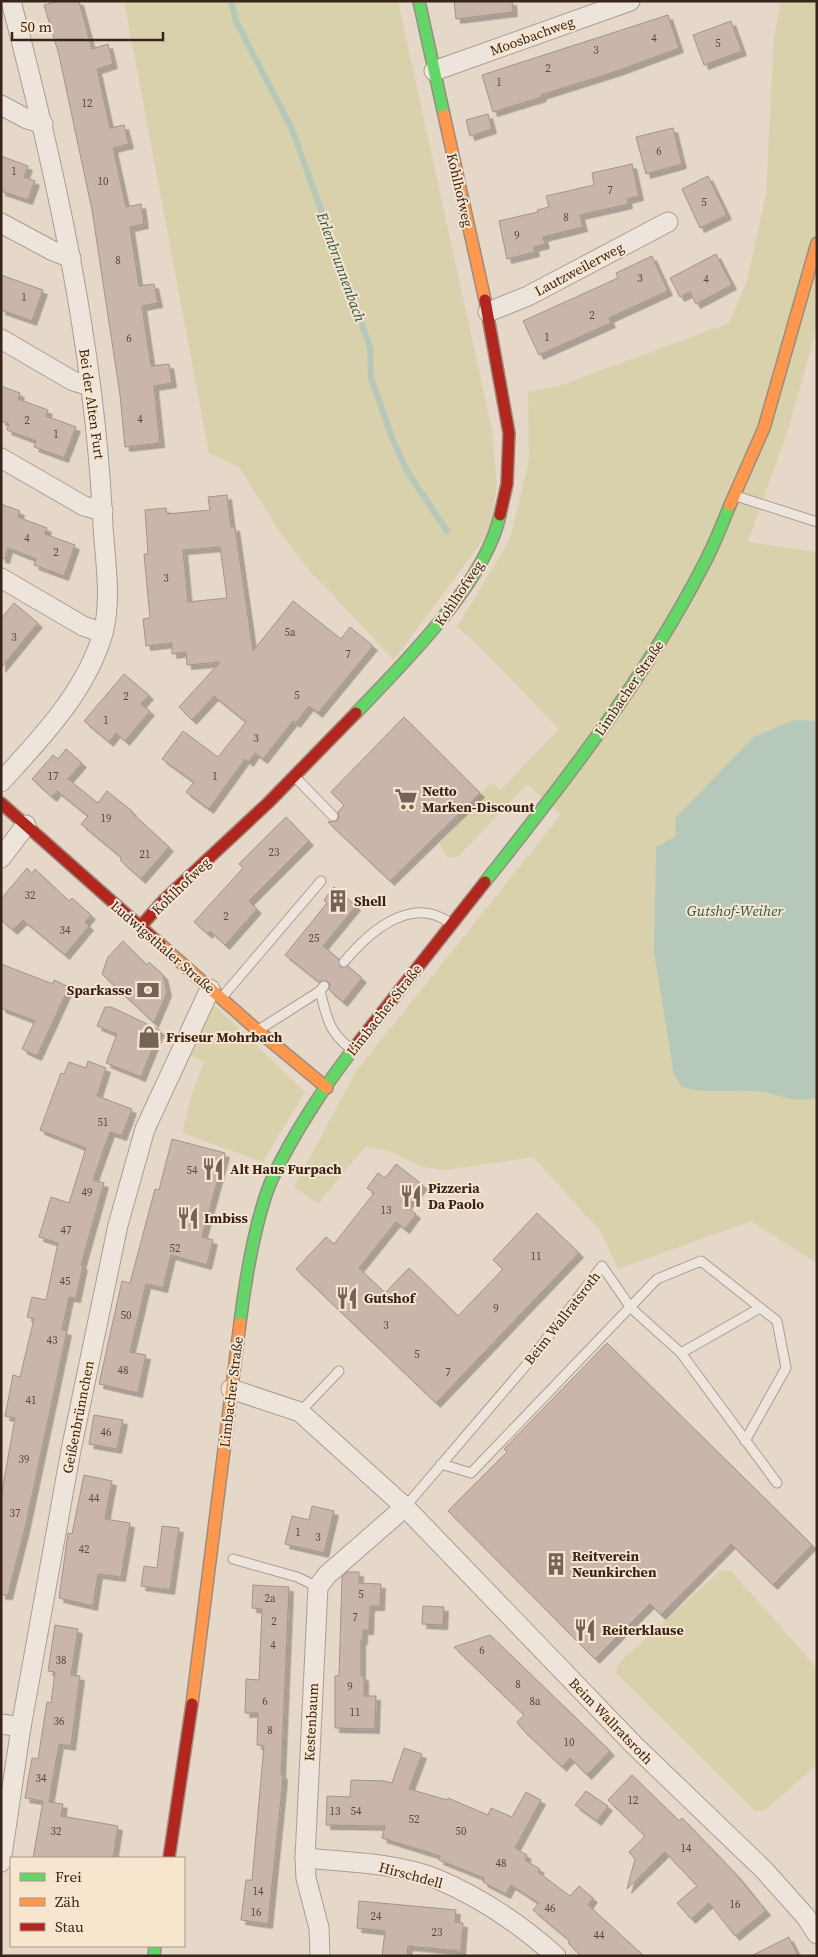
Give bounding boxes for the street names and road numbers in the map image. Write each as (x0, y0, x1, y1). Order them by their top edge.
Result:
street label: Moosbachweg (487, 11, 577, 61)
street label: Kohlhofweg (442, 151, 478, 229)
street label: Lautzweilerweg (531, 237, 627, 301)
street label: Bei der Alten Furt (74, 348, 110, 461)
street label: Kohlhofweg (430, 556, 488, 630)
street label: Limbacher Straße (589, 636, 669, 740)
street label: Kohlhofweg (147, 853, 215, 919)
street label: Ludwigsthaler Straße (106, 896, 220, 998)
street label: Limbacher Straße (342, 960, 426, 1060)
street label: Beim Wallratsroth (519, 1267, 605, 1369)
street label: Limbacher Straße (214, 1335, 248, 1449)
street label: Geißenbrünnchen (57, 1358, 99, 1475)
street label: Beim Wallratsroth (564, 1673, 658, 1769)
street label: Kestenbaum (299, 1682, 323, 1762)
street label: Hirschdell (377, 1857, 445, 1893)

